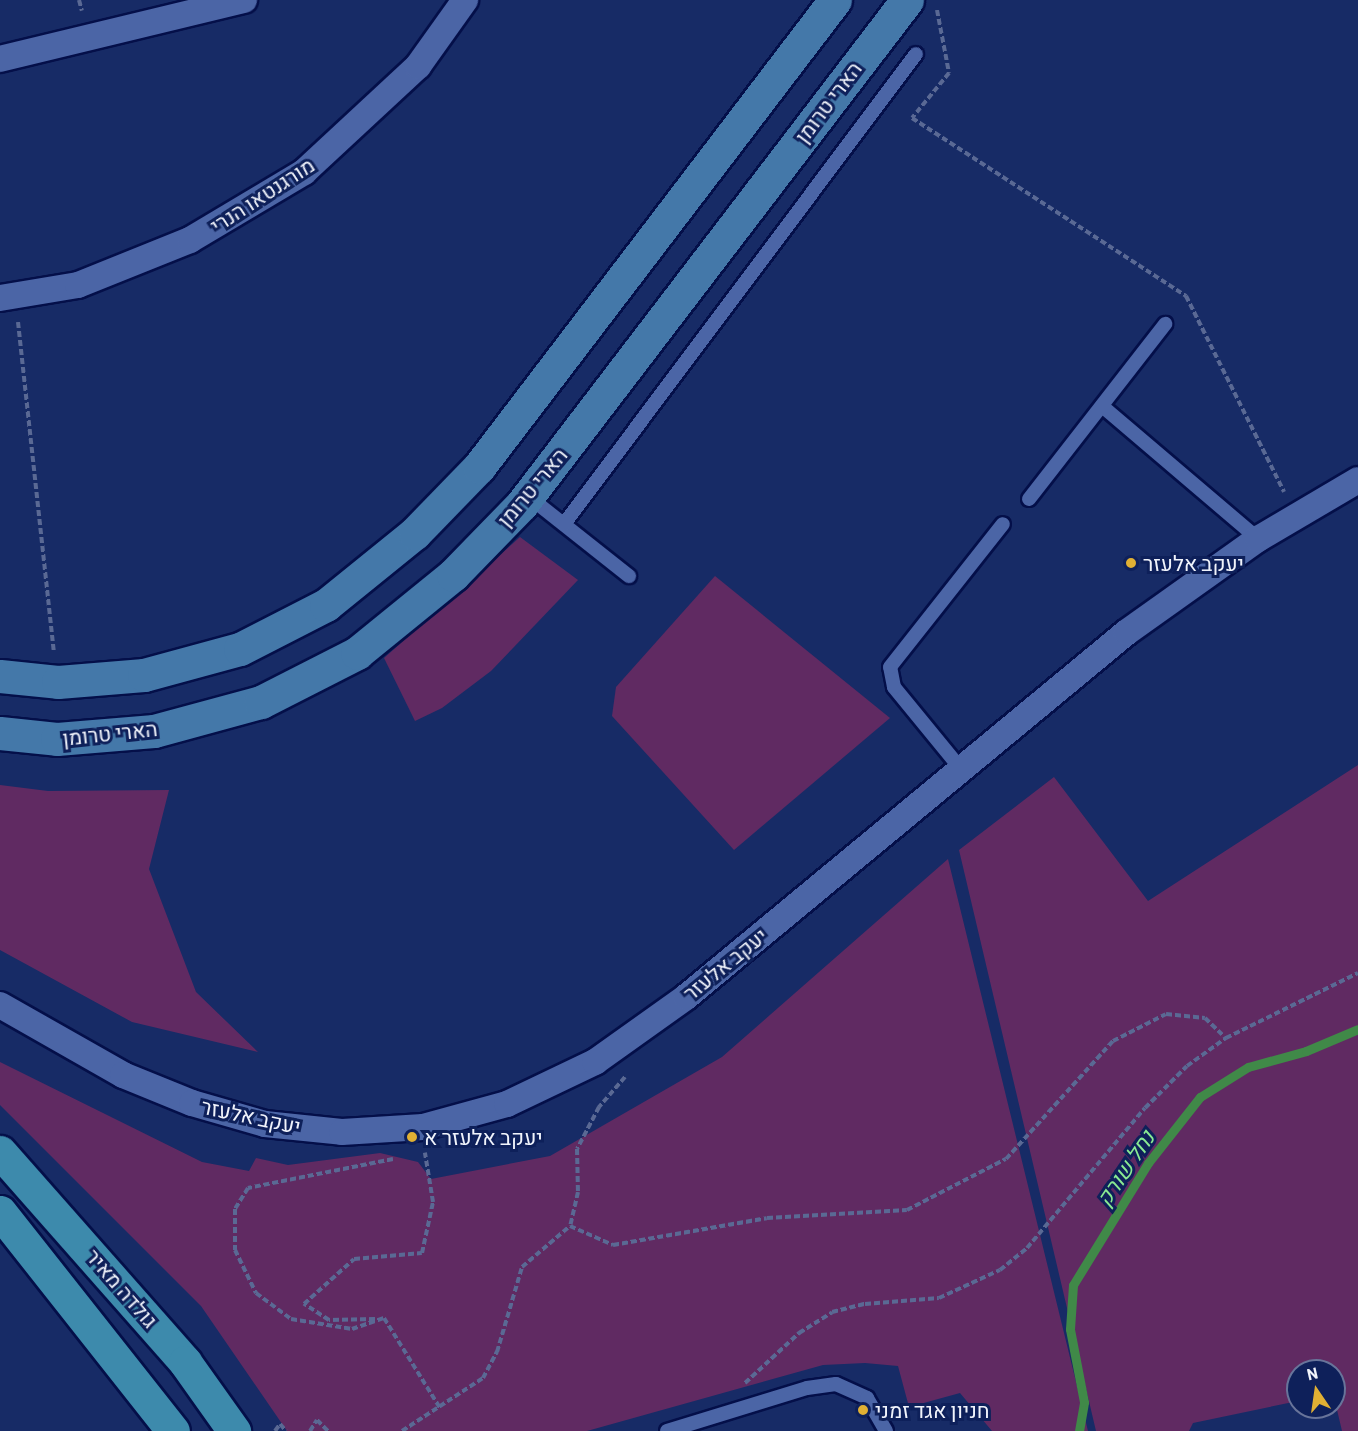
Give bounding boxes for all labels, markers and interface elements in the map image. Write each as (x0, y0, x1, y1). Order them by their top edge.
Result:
street label: הארי טרומן (789, 56, 867, 148)
street label: מורגנטאו הנרי (205, 152, 319, 238)
street label: הארי טרומן (492, 442, 572, 532)
place label: יעקב אלעזר (1143, 550, 1244, 576)
marker: יעקב אלעזר (1124, 556, 1138, 570)
street label: הארי טרומן (61, 715, 159, 751)
street label: יעקב אלעזר (678, 922, 772, 1006)
street label: יעקב אלעזר (199, 1093, 303, 1139)
place label: יעקב אלעזר א (424, 1124, 543, 1150)
water label: נחל שורק (1090, 1125, 1160, 1211)
marker: יעקב אלעזר א (405, 1130, 419, 1144)
street label: גולדה מאיר (81, 1243, 163, 1333)
north arrow (1286, 1359, 1346, 1419)
text: N (1305, 1362, 1320, 1383)
place label: חניון אגד זמני (875, 1397, 990, 1423)
marker: חניון אגד זמני (856, 1403, 870, 1417)

